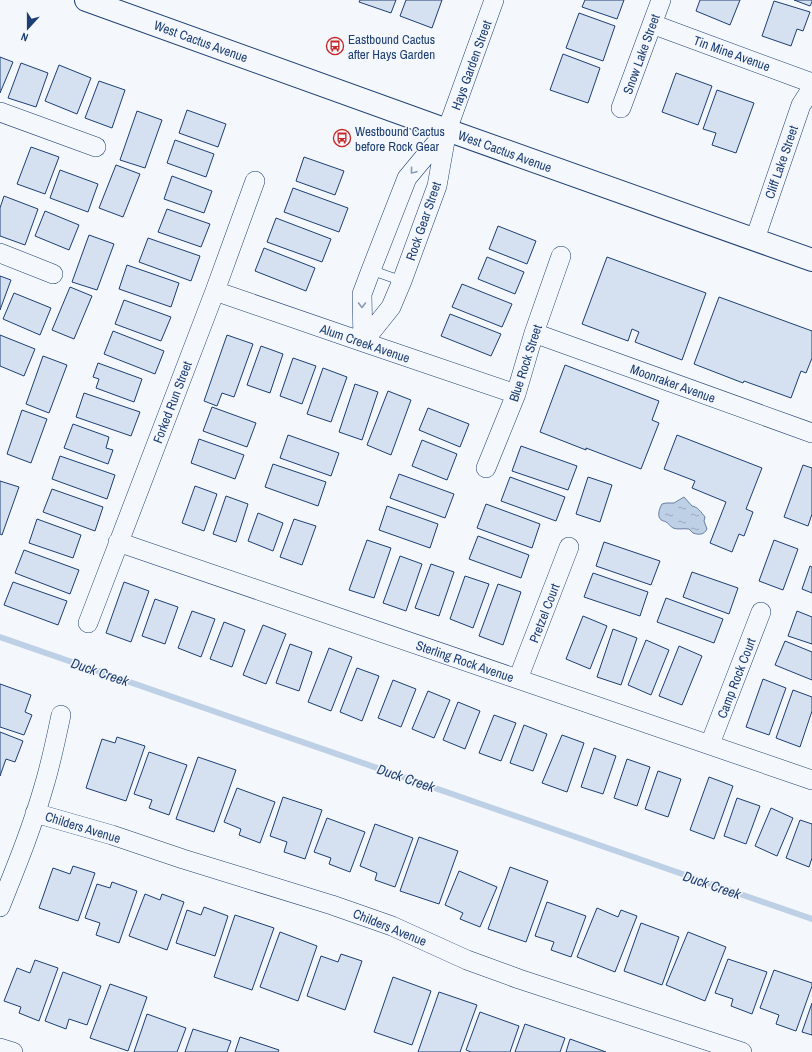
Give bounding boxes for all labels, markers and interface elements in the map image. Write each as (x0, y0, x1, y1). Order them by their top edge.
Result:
north arrow (8, 8, 48, 48)
street label: Snow Lake Street (619, 12, 664, 97)
street label: West Cactus Avenue (152, 17, 250, 66)
street label: Hays Garden Street (447, 18, 496, 112)
text: N (19, 30, 30, 45)
place label: Eastbound Cactus after Hays Garden (348, 31, 435, 63)
street label: Tin Mine Avenue (691, 32, 772, 75)
bus stop icon: Eastbound Cactus after Hays Garden (325, 36, 345, 56)
place label: Westbound Cactus before Rock Gear (355, 123, 445, 155)
street label: Cliff Lake Street (761, 123, 802, 201)
street label: West Cactus Avenue (456, 127, 554, 176)
bus stop icon: Westbound Cactus before Rock Gear (332, 128, 352, 148)
one-way arrow (411, 166, 418, 174)
street label: Rock Gear Street (402, 179, 445, 263)
one-way arrow (358, 302, 366, 308)
street label: Alum Creek Avenue (317, 320, 412, 367)
street label: Blue Rock Street (505, 322, 546, 404)
street label: Forked Run Street (149, 359, 196, 446)
street label: Moonraker Avenue (628, 360, 718, 407)
street label: Pretzel Court (525, 581, 564, 645)
street label: Camp Rock Court (713, 636, 760, 721)
street label: Sterling Rock Avenue (414, 637, 516, 686)
water label: Duck Creek (69, 654, 132, 691)
water label: Duck Creek (375, 760, 438, 797)
street label: Childers Avenue (43, 808, 123, 847)
water label: Duck Creek (681, 867, 744, 904)
street label: Childers Avenue (350, 905, 429, 950)

